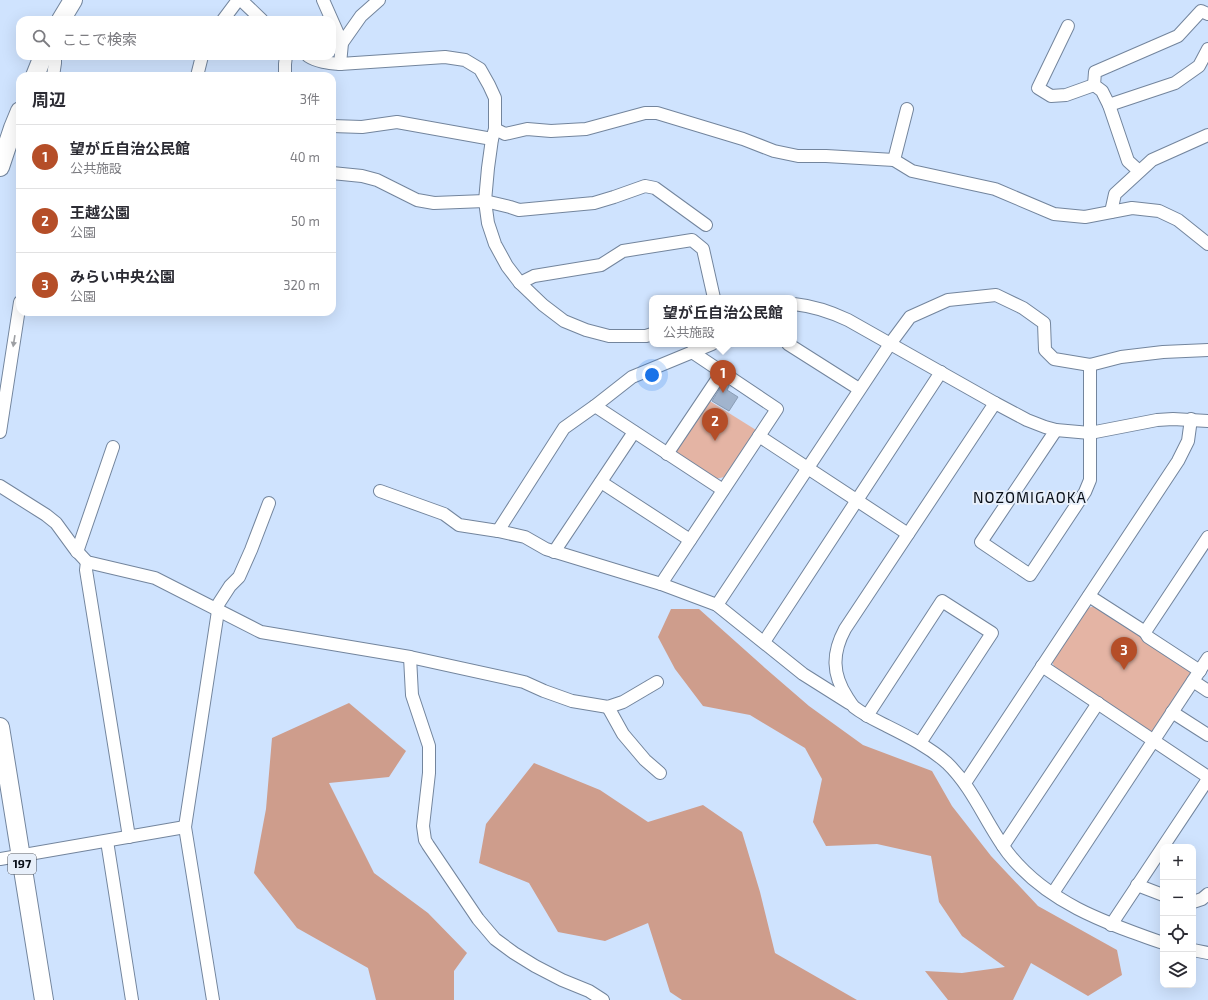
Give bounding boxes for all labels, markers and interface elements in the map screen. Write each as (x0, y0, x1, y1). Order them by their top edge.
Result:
search box (16, 16, 336, 60)
icon: search (30, 27, 52, 49)
text: ここで検索 (62, 30, 137, 48)
text: 周辺 (32, 89, 66, 109)
text: 3件 (300, 91, 320, 107)
text: 望が丘自治公民館 (70, 139, 190, 157)
text: 1 (42, 149, 48, 165)
text: 40 m (290, 149, 320, 165)
text: 公共施設 (70, 160, 122, 176)
text: 王越公園 (70, 203, 130, 221)
text: 2 (41, 213, 49, 229)
text: 50 m (291, 213, 320, 229)
text: 公園 (70, 224, 96, 240)
text: みらい中央公園 (70, 267, 175, 285)
text: 3 (41, 277, 49, 293)
text: 320 m (283, 277, 320, 293)
text: 公園 (70, 288, 96, 304)
popup (649, 295, 797, 347)
text: 望が丘自治公民館 (663, 303, 783, 321)
text: 公共施設 (663, 324, 715, 340)
one-way arrow (11, 335, 17, 347)
pin: 1 (710, 360, 736, 393)
your location (642, 365, 662, 385)
pin: 2 (702, 408, 728, 441)
district label: NOZOMIGAOKA (973, 488, 1087, 506)
pin: 3 (1111, 637, 1137, 670)
map controls (1160, 844, 1196, 988)
button: + (1160, 844, 1196, 880)
road number: 197 (8, 854, 36, 874)
button: − (1160, 880, 1196, 916)
button: locate (1160, 916, 1196, 952)
button: layers (1160, 952, 1196, 988)

